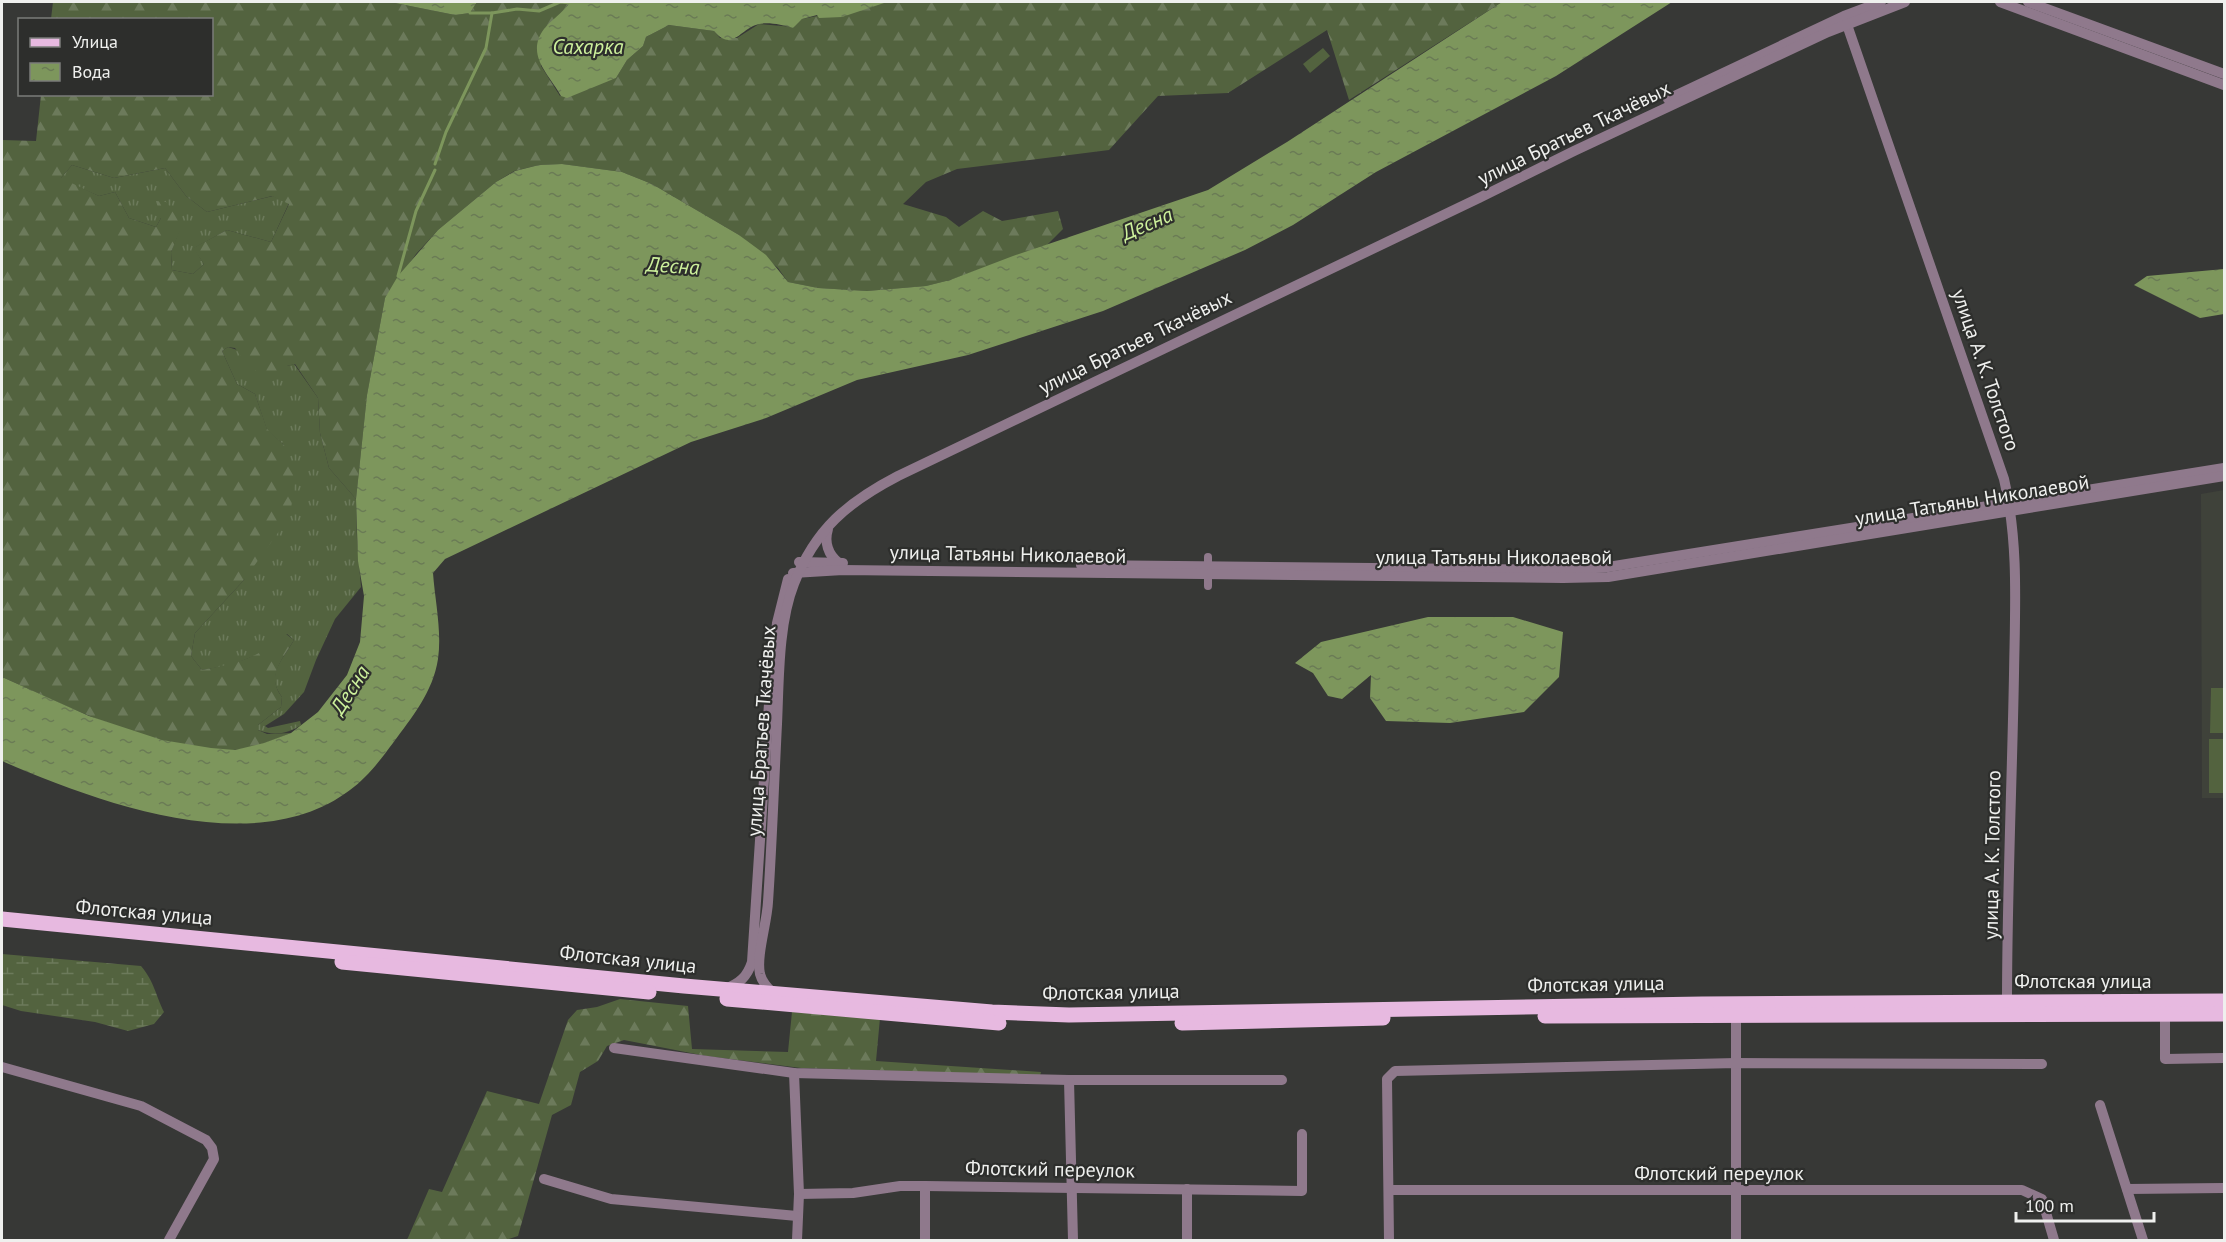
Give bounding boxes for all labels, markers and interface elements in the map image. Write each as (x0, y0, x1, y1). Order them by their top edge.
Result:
legend (18, 18, 213, 96)
text: Улица (72, 30, 118, 53)
water label: Сахарка (553, 33, 624, 60)
text: Вода (72, 60, 111, 83)
street label: улица Братьев Ткачёвых (1473, 75, 1675, 191)
water label: Десна (1115, 200, 1177, 247)
water label: Десна (644, 250, 701, 281)
street label: улица Братьев Ткачёвых (1034, 284, 1236, 400)
street label: улица А. К. Толстого (1946, 286, 2026, 454)
street label: улица Татьяны Николаевой (1853, 469, 2091, 531)
street label: улица Татьяны Николаевой (889, 539, 1127, 569)
street label: улица Татьяны Николаевой (1376, 544, 1612, 570)
street label: улица Братьев Ткачёвых (741, 625, 781, 837)
water label: Десна (323, 659, 376, 721)
street label: улица А. К. Толстого (1978, 770, 2006, 940)
street label: Флотская улица (74, 893, 214, 931)
street label: Флотская улица (558, 939, 698, 979)
street label: Флотская улица (2014, 968, 2152, 994)
street label: Флотская улица (1527, 970, 1665, 998)
street label: Флотская улица (1042, 978, 1180, 1006)
street label: Флотский переулок (965, 1155, 1136, 1183)
street label: Флотский переулок (1634, 1160, 1804, 1186)
scale bar (2016, 1185, 2154, 1223)
text: 100 m (2025, 1194, 2074, 1217)

